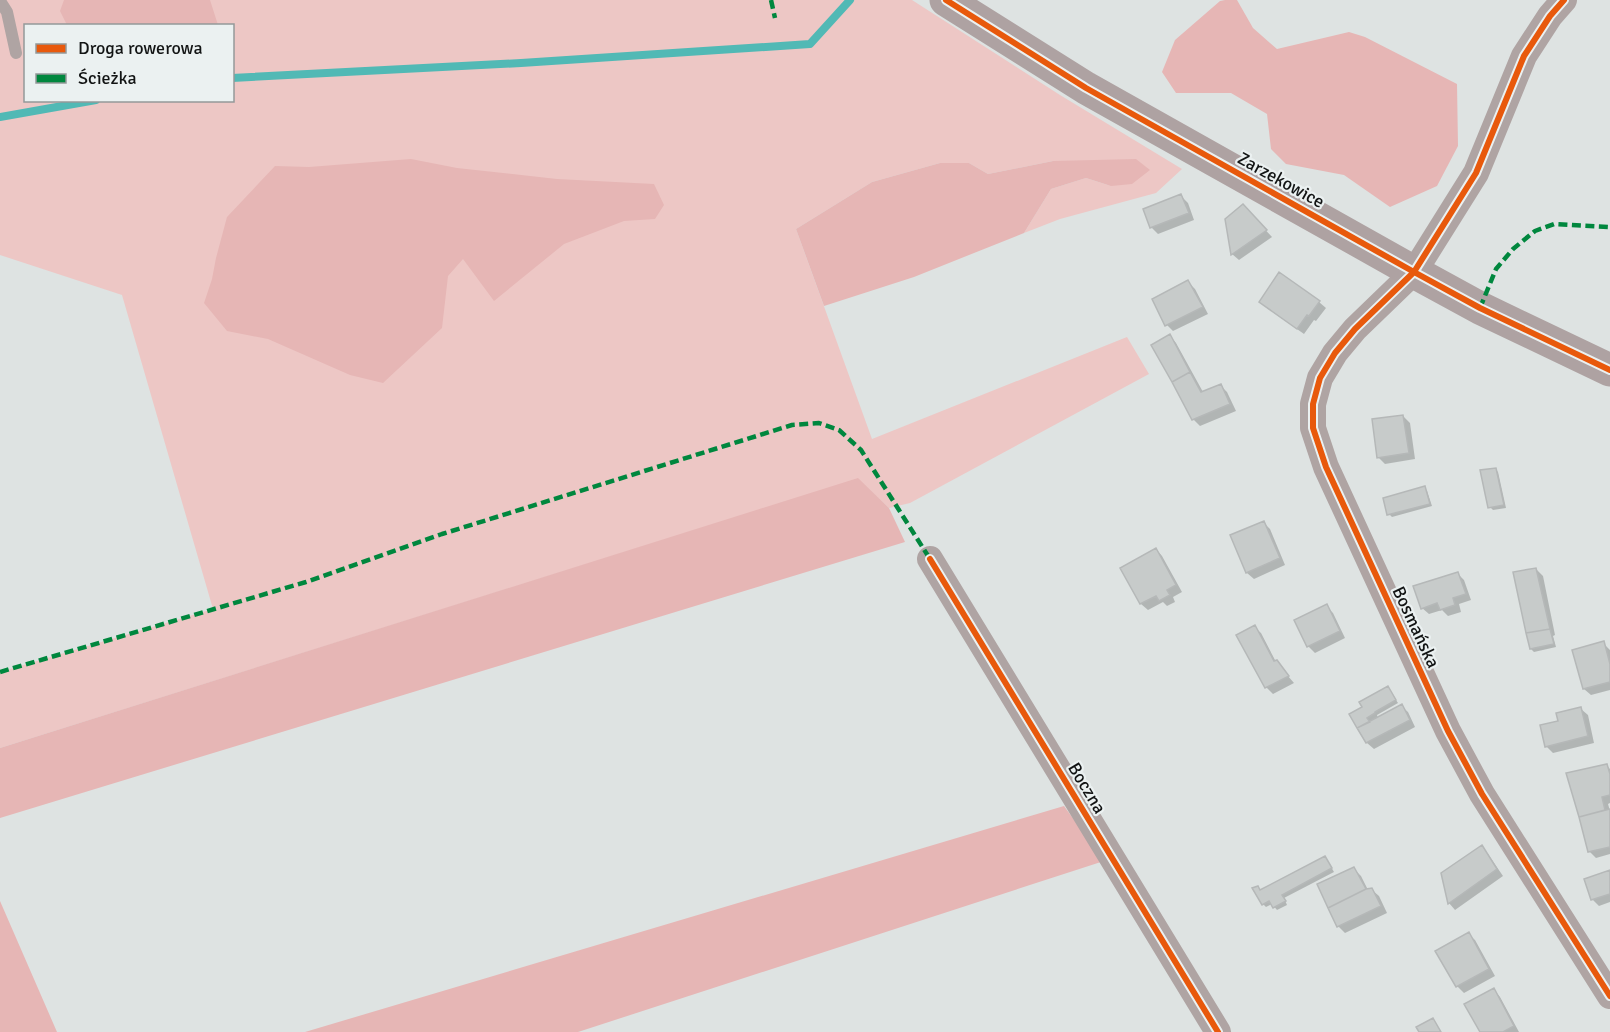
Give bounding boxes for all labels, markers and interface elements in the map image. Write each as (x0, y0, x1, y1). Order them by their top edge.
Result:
legend (24, 24, 234, 102)
text: Droga rowerowa (78, 37, 203, 59)
text: Ścieżka (78, 67, 137, 89)
street label: Zarzekowice (1234, 147, 1328, 213)
street label: Bosmańska (1388, 583, 1444, 671)
street label: Boczna (1063, 758, 1111, 818)

